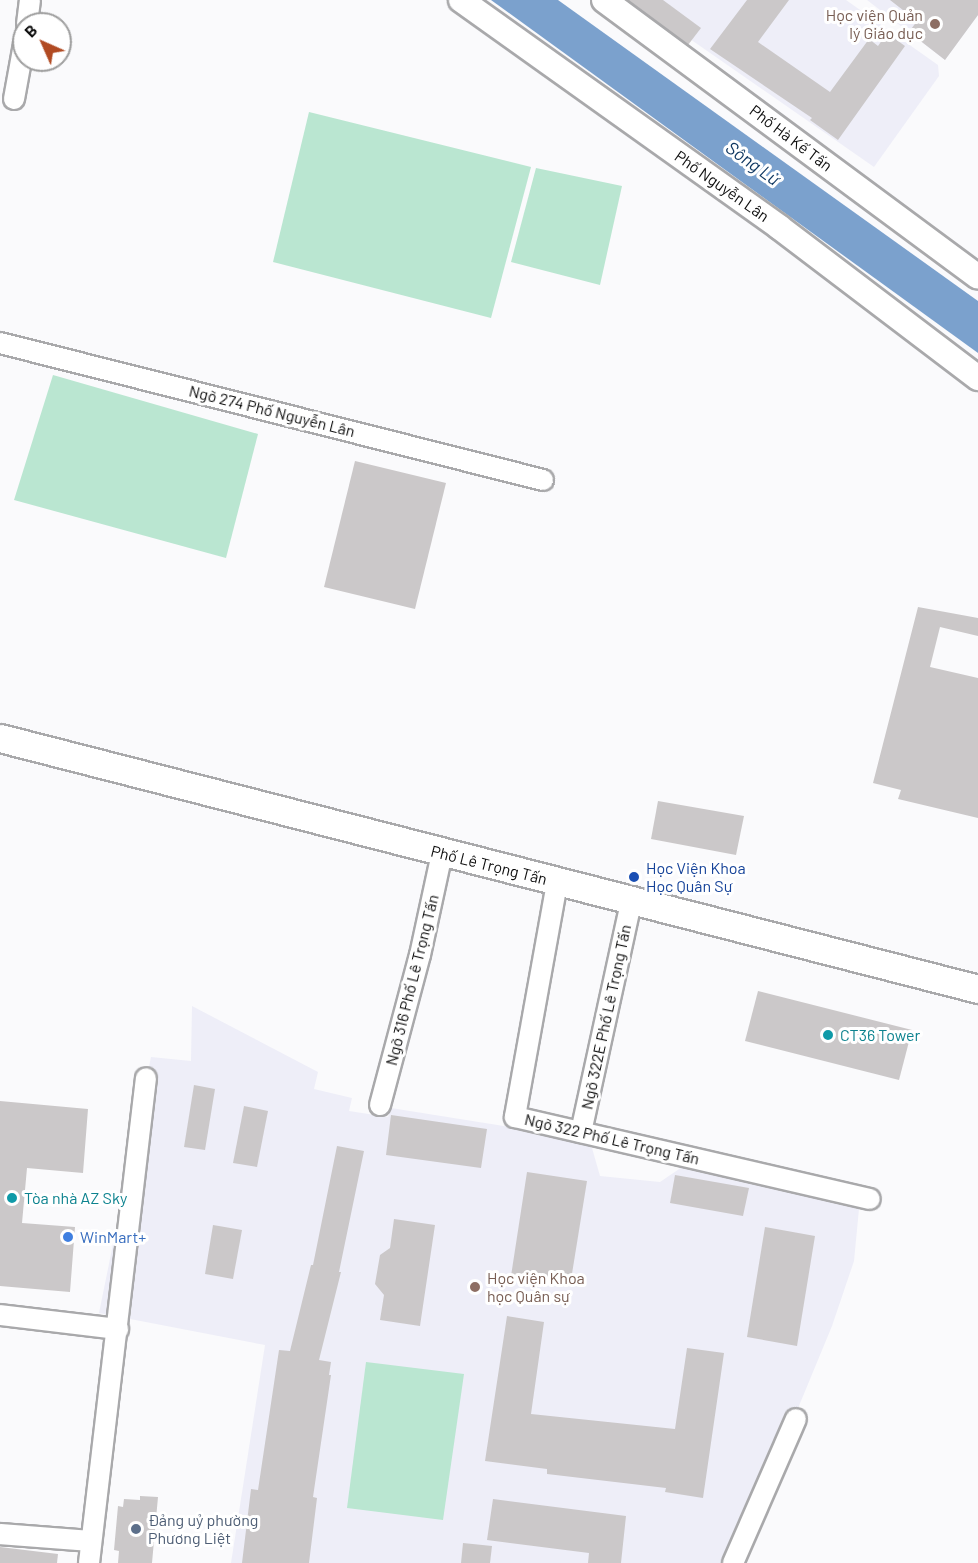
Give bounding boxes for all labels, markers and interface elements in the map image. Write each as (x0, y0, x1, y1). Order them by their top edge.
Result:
place label: Học viện Quản lý Giáo dục (826, 5, 923, 43)
north arrow (12, 12, 72, 72)
marker: Học viện Quản lý Giáo dục (928, 17, 942, 31)
text: B (20, 20, 41, 41)
street label: Phố Hà Kế Tấn (746, 101, 836, 175)
water label: Sông Lừ (722, 136, 784, 190)
street label: Phố Nguyễn Lân (671, 146, 773, 226)
street label: Ngõ 274 Phố Nguyễn Lân (187, 381, 357, 441)
street label: Phố Lê Trọng Tấn (429, 841, 549, 889)
place label: Học Viện Khoa Học Quân Sự (646, 858, 746, 896)
marker: Học Viện Khoa Học Quân Sự (627, 870, 641, 884)
street label: Ngõ 316 Phố Lê Trọng Tấn (381, 893, 443, 1067)
street label: Ngõ 322E Phố Lê Trọng Tấn (577, 923, 635, 1111)
place label: CT36 Tower (840, 1025, 920, 1045)
marker: CT36 Tower (821, 1028, 835, 1042)
street label: Ngõ 322 Phố Lê Trọng Tấn (523, 1110, 701, 1168)
place label: Tòa nhà AZ Sky (24, 1188, 127, 1208)
marker: Tòa nhà AZ Sky (5, 1191, 19, 1205)
place label: WinMart+ (80, 1227, 146, 1247)
marker: WinMart+ (61, 1230, 75, 1244)
place label: Học viện Khoa học Quân sự (487, 1268, 585, 1306)
marker: Học viện Khoa học Quân sự (468, 1280, 482, 1294)
place label: Đảng uỷ phường Phương Liệt (148, 1510, 258, 1548)
marker: Đảng uỷ phường Phương Liệt (129, 1522, 143, 1536)

